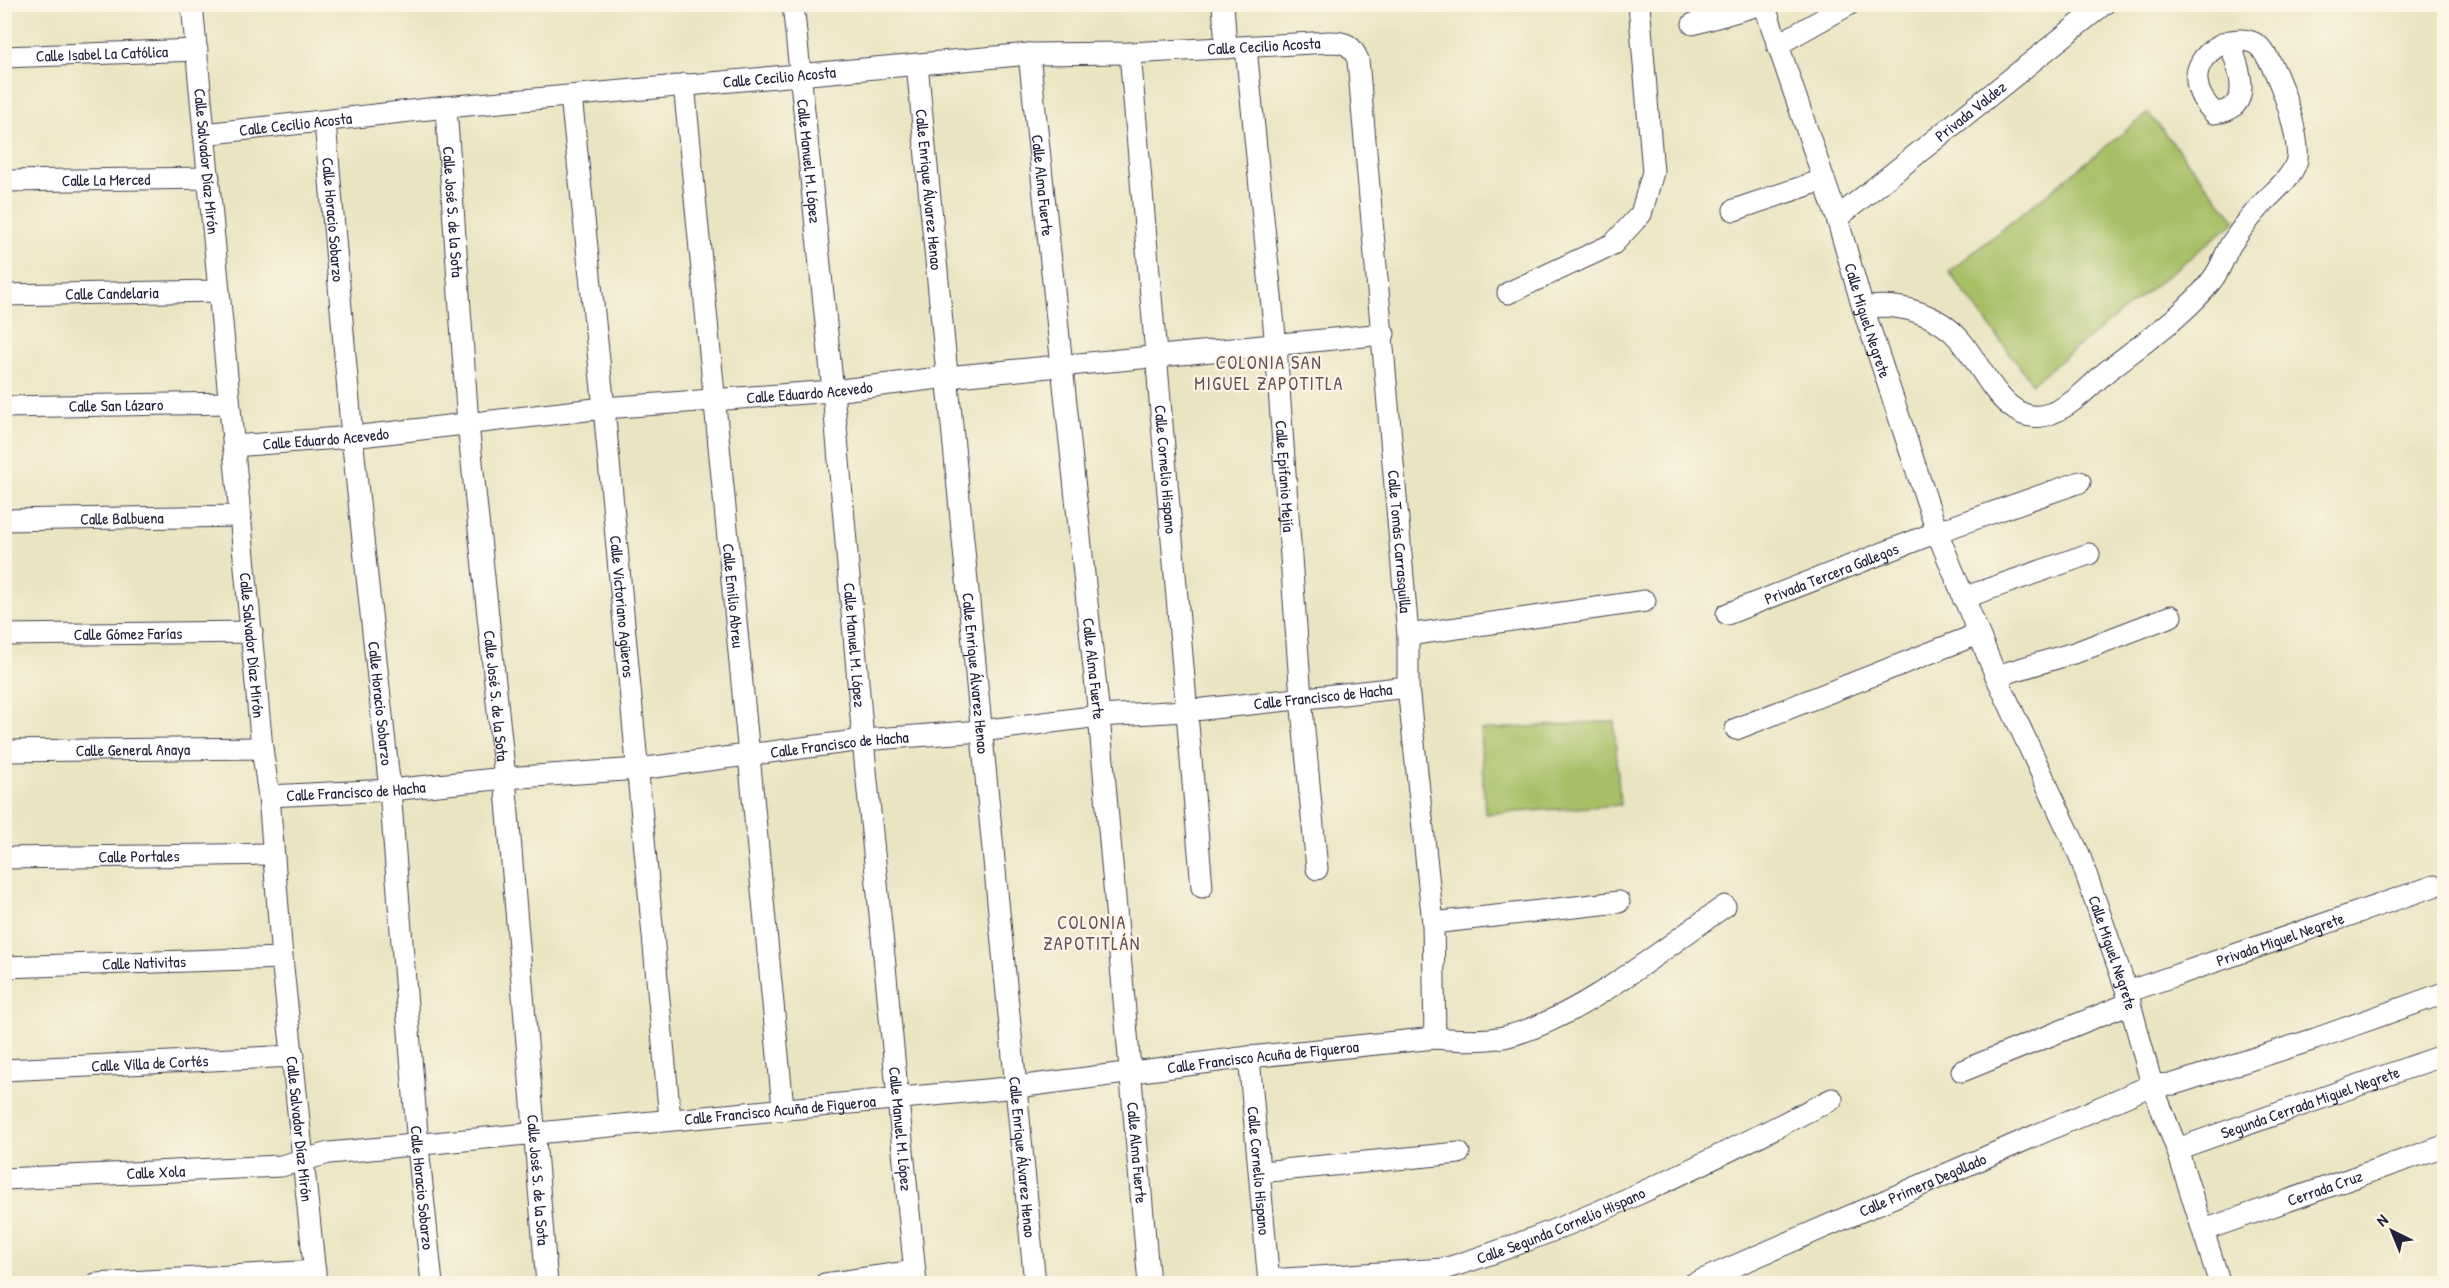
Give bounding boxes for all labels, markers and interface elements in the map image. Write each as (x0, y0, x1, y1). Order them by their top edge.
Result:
street label: Calle Cecilio Acosta (1207, 32, 1321, 60)
street label: Calle Isabel La Católica (35, 40, 169, 67)
street label: Calle Cecilio Acosta (722, 61, 837, 93)
street label: Privada Valdez (1930, 76, 2011, 146)
street label: Calle Salvador Díaz Mirón (189, 87, 225, 235)
street label: Calle Manuel M. López (792, 98, 827, 225)
street label: Calle Cecilio Acosta (238, 107, 353, 141)
street label: Calle Enrique Álvarez Henao (910, 108, 948, 271)
street label: Calle Alma Fuerte (1027, 133, 1059, 238)
street label: Calle José S. de la Sota (438, 146, 469, 278)
street label: Calle Horacio Sobarzo (317, 157, 350, 283)
street label: Calle La Merced (61, 168, 151, 191)
street label: Calle Miguel Negrete (1840, 260, 1897, 381)
street label: Calle Candelaria (65, 281, 159, 305)
district label: COLONIA SAN MIGUEL ZAPOTITLA (1194, 350, 1344, 396)
street label: Calle Eduardo Acevedo (746, 375, 874, 408)
street label: Calle San Lázaro (68, 393, 164, 417)
street label: Calle Cornelio Hispano (1149, 404, 1183, 535)
street label: Calle Epifanio Mejía (1270, 419, 1300, 533)
street label: Calle Eduardo Acevedo (262, 422, 390, 455)
street label: Calle Tomás Carrasquilla (1383, 469, 1417, 614)
street label: Calle Balbuena (80, 506, 164, 530)
street label: Calle Victoriano Agüeros (605, 534, 640, 678)
street label: Privada Tercera Gallegos (1761, 537, 1902, 609)
street label: Calle Emilio Abreu (718, 542, 750, 649)
street label: Calle Salvador Díaz Mirón (235, 571, 270, 719)
street label: Calle Manuel M. López (839, 582, 871, 708)
street label: Calle Enrique Álvarez Henao (957, 592, 995, 755)
street label: Calle Alma Fuerte (1078, 617, 1110, 721)
street label: Calle Gómez Farías (74, 622, 182, 645)
street label: Calle José S. de la Sota (479, 629, 514, 762)
street label: Calle Horacio Sobarzo (363, 640, 398, 767)
street label: Calle Francisco de Hacha (1252, 678, 1393, 715)
street label: Calle Francisco de Hacha (769, 726, 909, 763)
street label: Calle General Anaya (76, 738, 190, 761)
street label: Calle Francisco de Hacha (286, 775, 427, 806)
street label: Calle Portales (98, 844, 180, 868)
street label: Calle Miguel Negrete (2083, 892, 2142, 1013)
street label: Privada Miguel Negrete (2213, 907, 2348, 971)
district label: COLONIA ZAPOTITLÁN (1043, 910, 1141, 956)
street label: Calle Nativitas (102, 950, 186, 975)
street label: Calle Francisco Acuña de Figueroa (1166, 1035, 1360, 1078)
street label: Calle Villa de Cortés (91, 1049, 209, 1077)
street label: Calle Salvador Díaz Mirón (281, 1055, 318, 1203)
street label: Segunda Cerrada Miguel Negrete (2218, 1060, 2403, 1144)
street label: Calle Manuel M. López (884, 1066, 918, 1192)
street label: Calle Enrique Álvarez Henao (1004, 1075, 1041, 1239)
street label: Calle Francisco Acuña de Figueroa (683, 1090, 877, 1130)
street label: Calle Alma Fuerte (1122, 1101, 1153, 1205)
street label: Calle Cornelio Hispano (1242, 1105, 1276, 1236)
street label: Calle José S. de la Sota (522, 1114, 555, 1246)
street label: Calle Horacio Sobarzo (405, 1125, 439, 1251)
street label: Calle Primera Degollado (1855, 1147, 1990, 1222)
street label: Calle Xola (126, 1160, 186, 1184)
street label: Cerrada Cruz (2284, 1164, 2365, 1211)
street label: Calle Segunda Cornelio Hispano (1474, 1181, 1649, 1269)
north arrow (2362, 1201, 2422, 1261)
text: N (2371, 1209, 2393, 1231)

